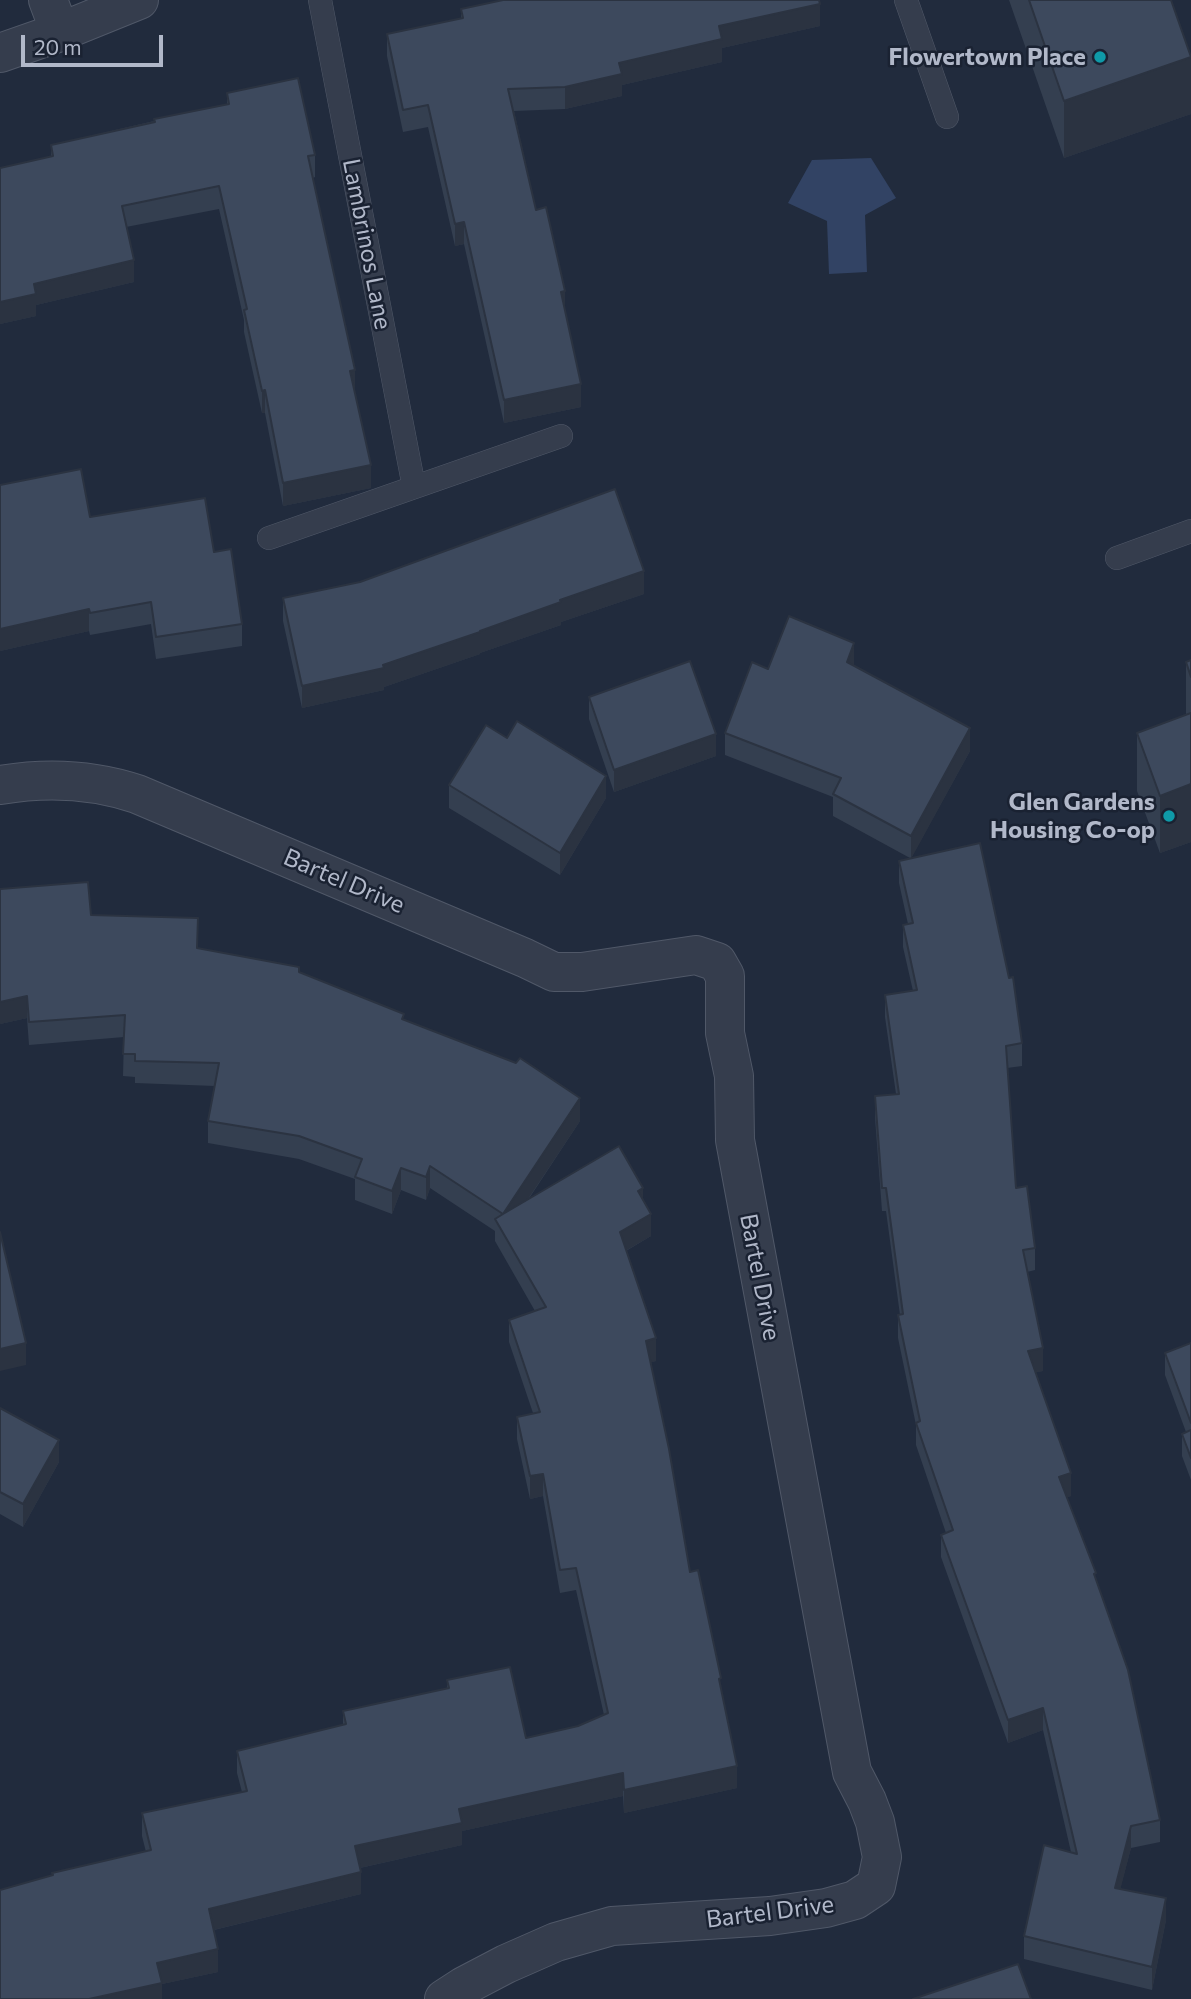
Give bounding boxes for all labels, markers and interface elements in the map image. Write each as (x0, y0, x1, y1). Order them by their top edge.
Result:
scale bar (24, 21, 166, 65)
text: 20 m (34, 34, 82, 59)
place label: Flowertown Place (889, 43, 1086, 71)
marker: Flowertown Place (1092, 49, 1108, 65)
street label: Lambrinos Lane (336, 156, 398, 332)
place label: Glen Gardens Housing Co-op (990, 788, 1155, 844)
marker: Glen Gardens Housing Co-op (1161, 808, 1177, 824)
street label: Bartel Drive (279, 843, 409, 919)
street label: Bartel Drive (734, 1211, 786, 1343)
street label: Bartel Drive (704, 1890, 836, 1934)

